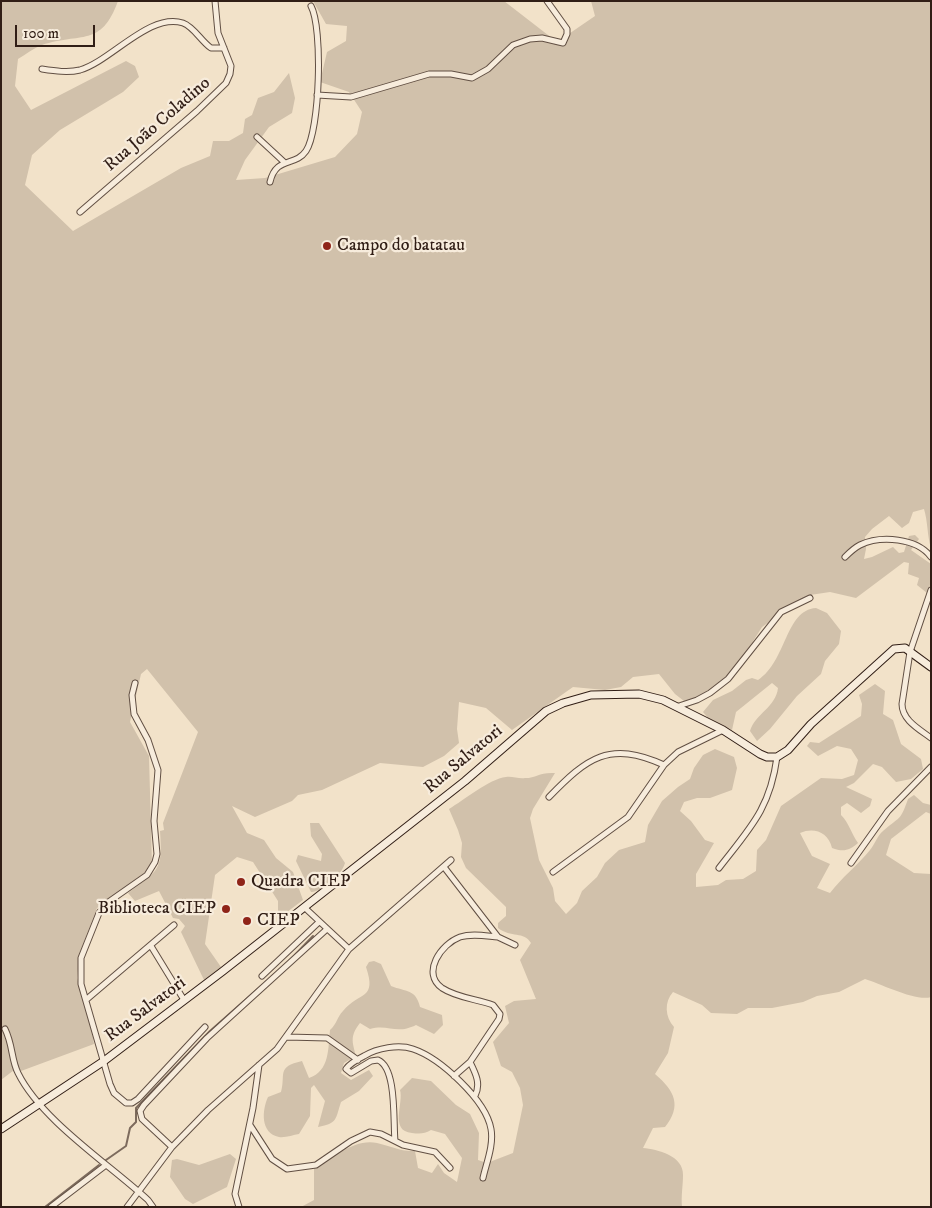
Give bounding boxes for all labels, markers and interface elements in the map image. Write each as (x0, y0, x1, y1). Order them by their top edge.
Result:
scale bar (18, 15, 98, 47)
text: 100 m (23, 24, 59, 43)
street label: Rua João Coladino (101, 73, 215, 177)
place label: Campo do batatau (337, 235, 465, 257)
marker: Campo do batatau (321, 240, 333, 252)
street label: Rua Salvatori (420, 721, 508, 799)
place label: Quadra CIEP (251, 871, 350, 893)
marker: Quadra CIEP (235, 876, 247, 888)
place label: Biblioteca CIEP (98, 898, 216, 920)
marker: Biblioteca CIEP (220, 903, 232, 915)
place label: CIEP (257, 910, 300, 932)
marker: CIEP (241, 915, 253, 927)
street label: Rua Salvatori (101, 973, 191, 1047)

